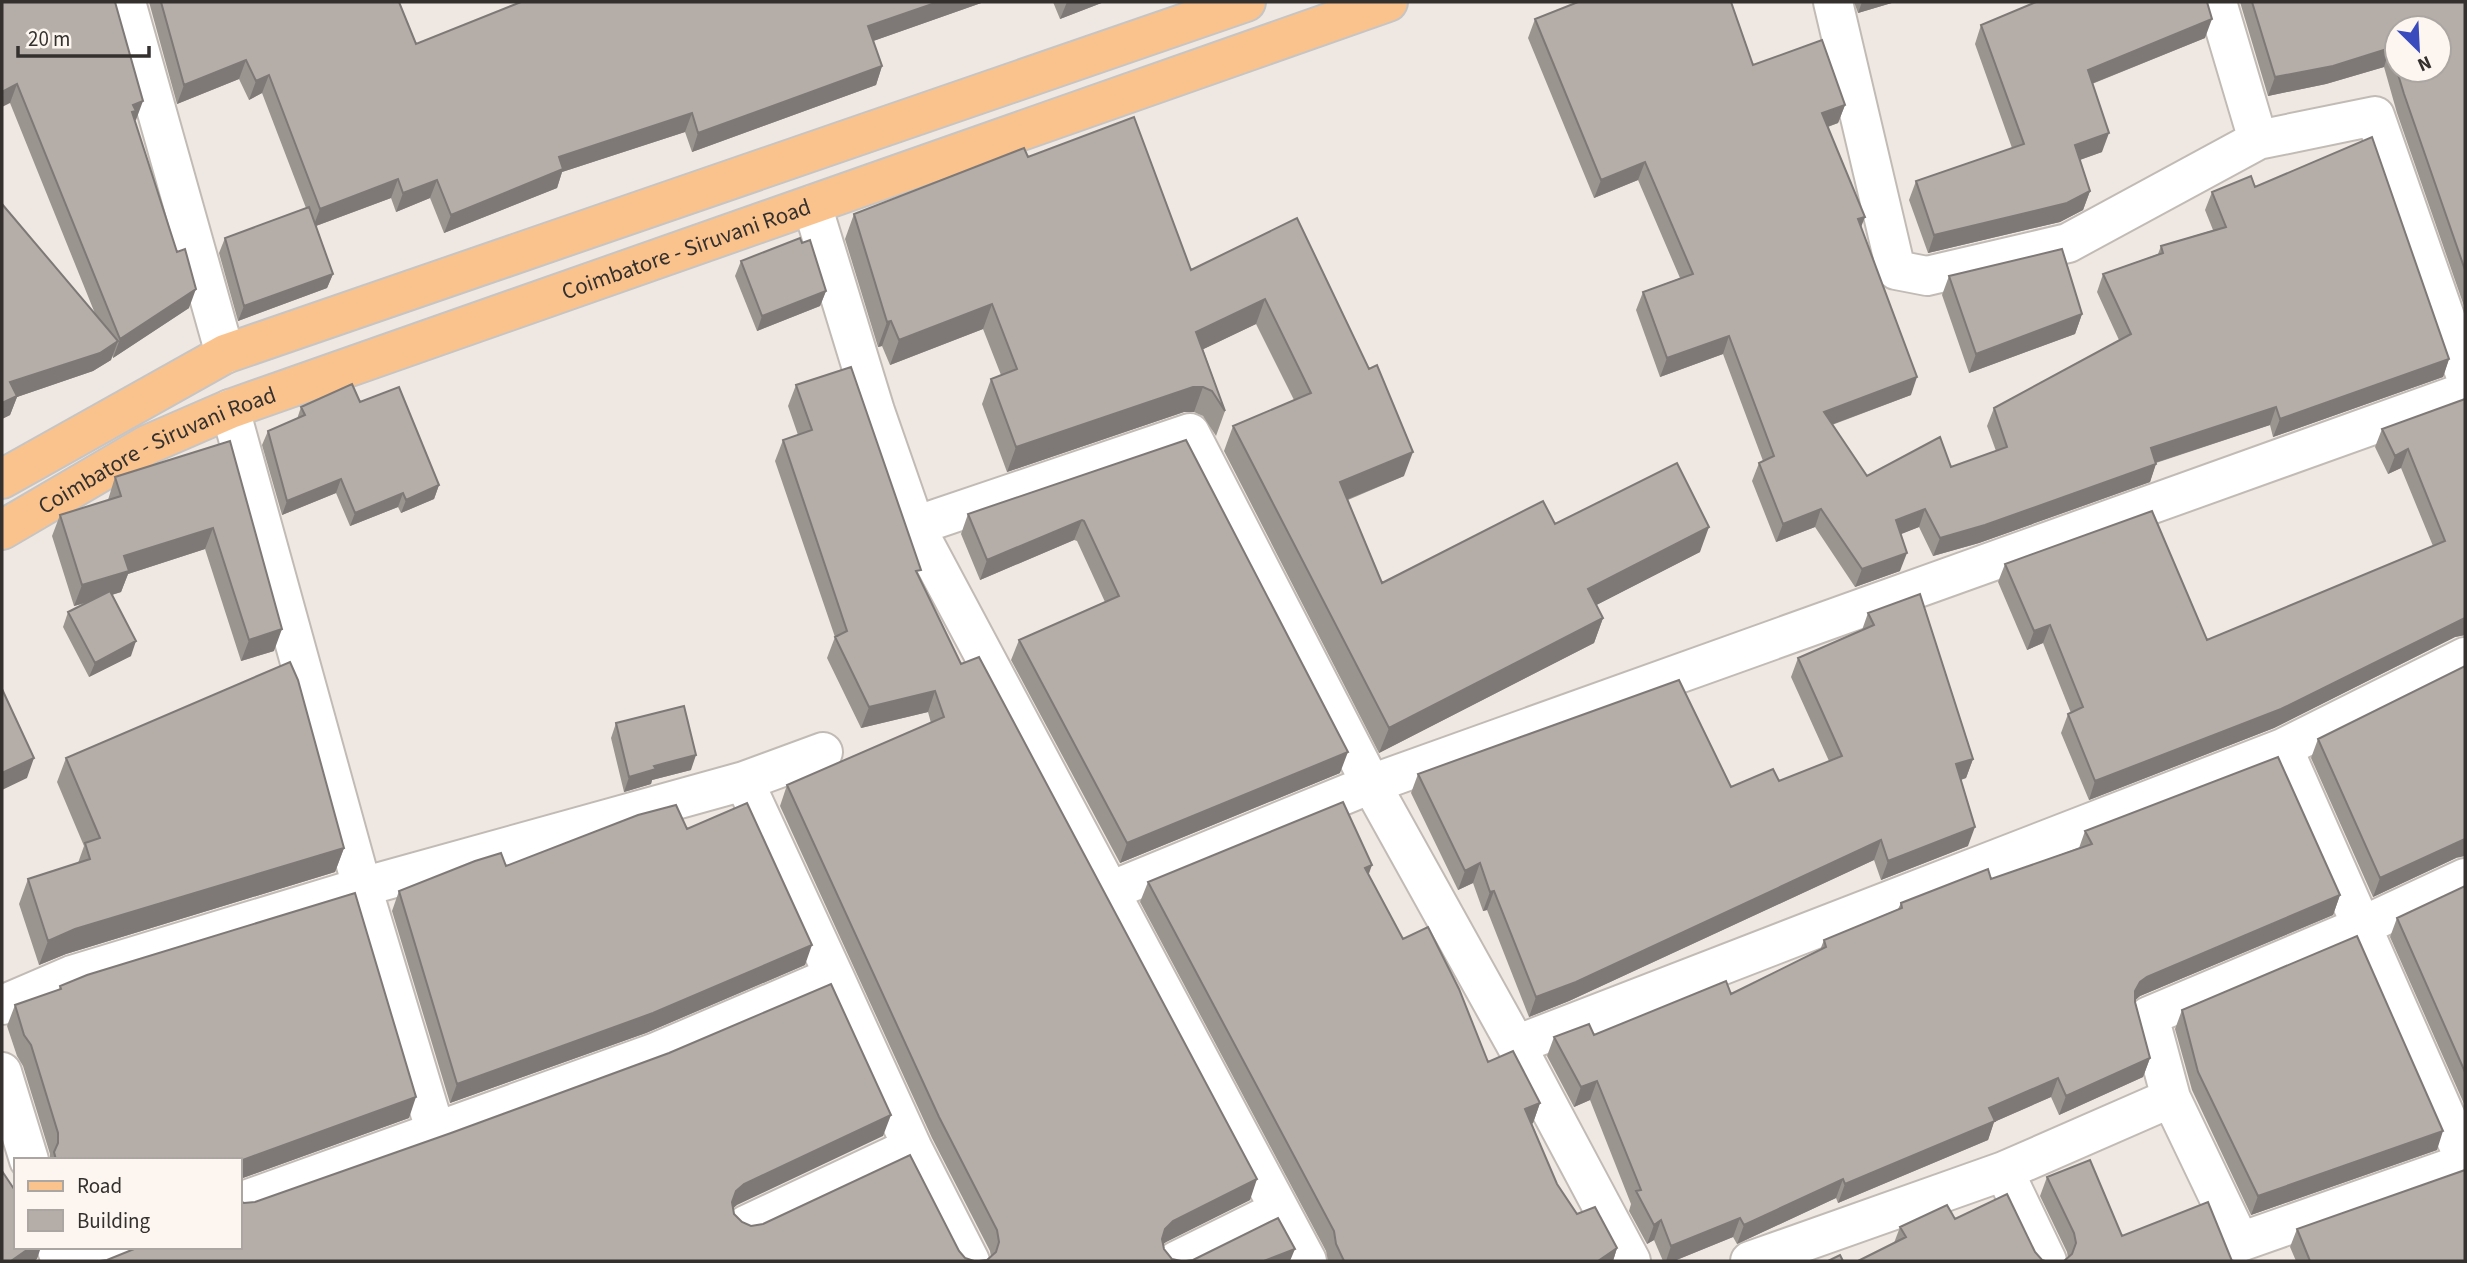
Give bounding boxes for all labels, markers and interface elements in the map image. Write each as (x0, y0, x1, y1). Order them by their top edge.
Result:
scale bar (18, 14, 149, 58)
north arrow (2383, 14, 2453, 84)
text: 20 m (28, 24, 70, 54)
text: N (2413, 48, 2436, 78)
street label: Coimbatore - Siruvani Road (557, 190, 815, 308)
street label: Coimbatore - Siruvani Road (32, 378, 280, 522)
legend (14, 1158, 242, 1249)
text: Road (77, 1171, 122, 1201)
text: Building (77, 1206, 151, 1236)

